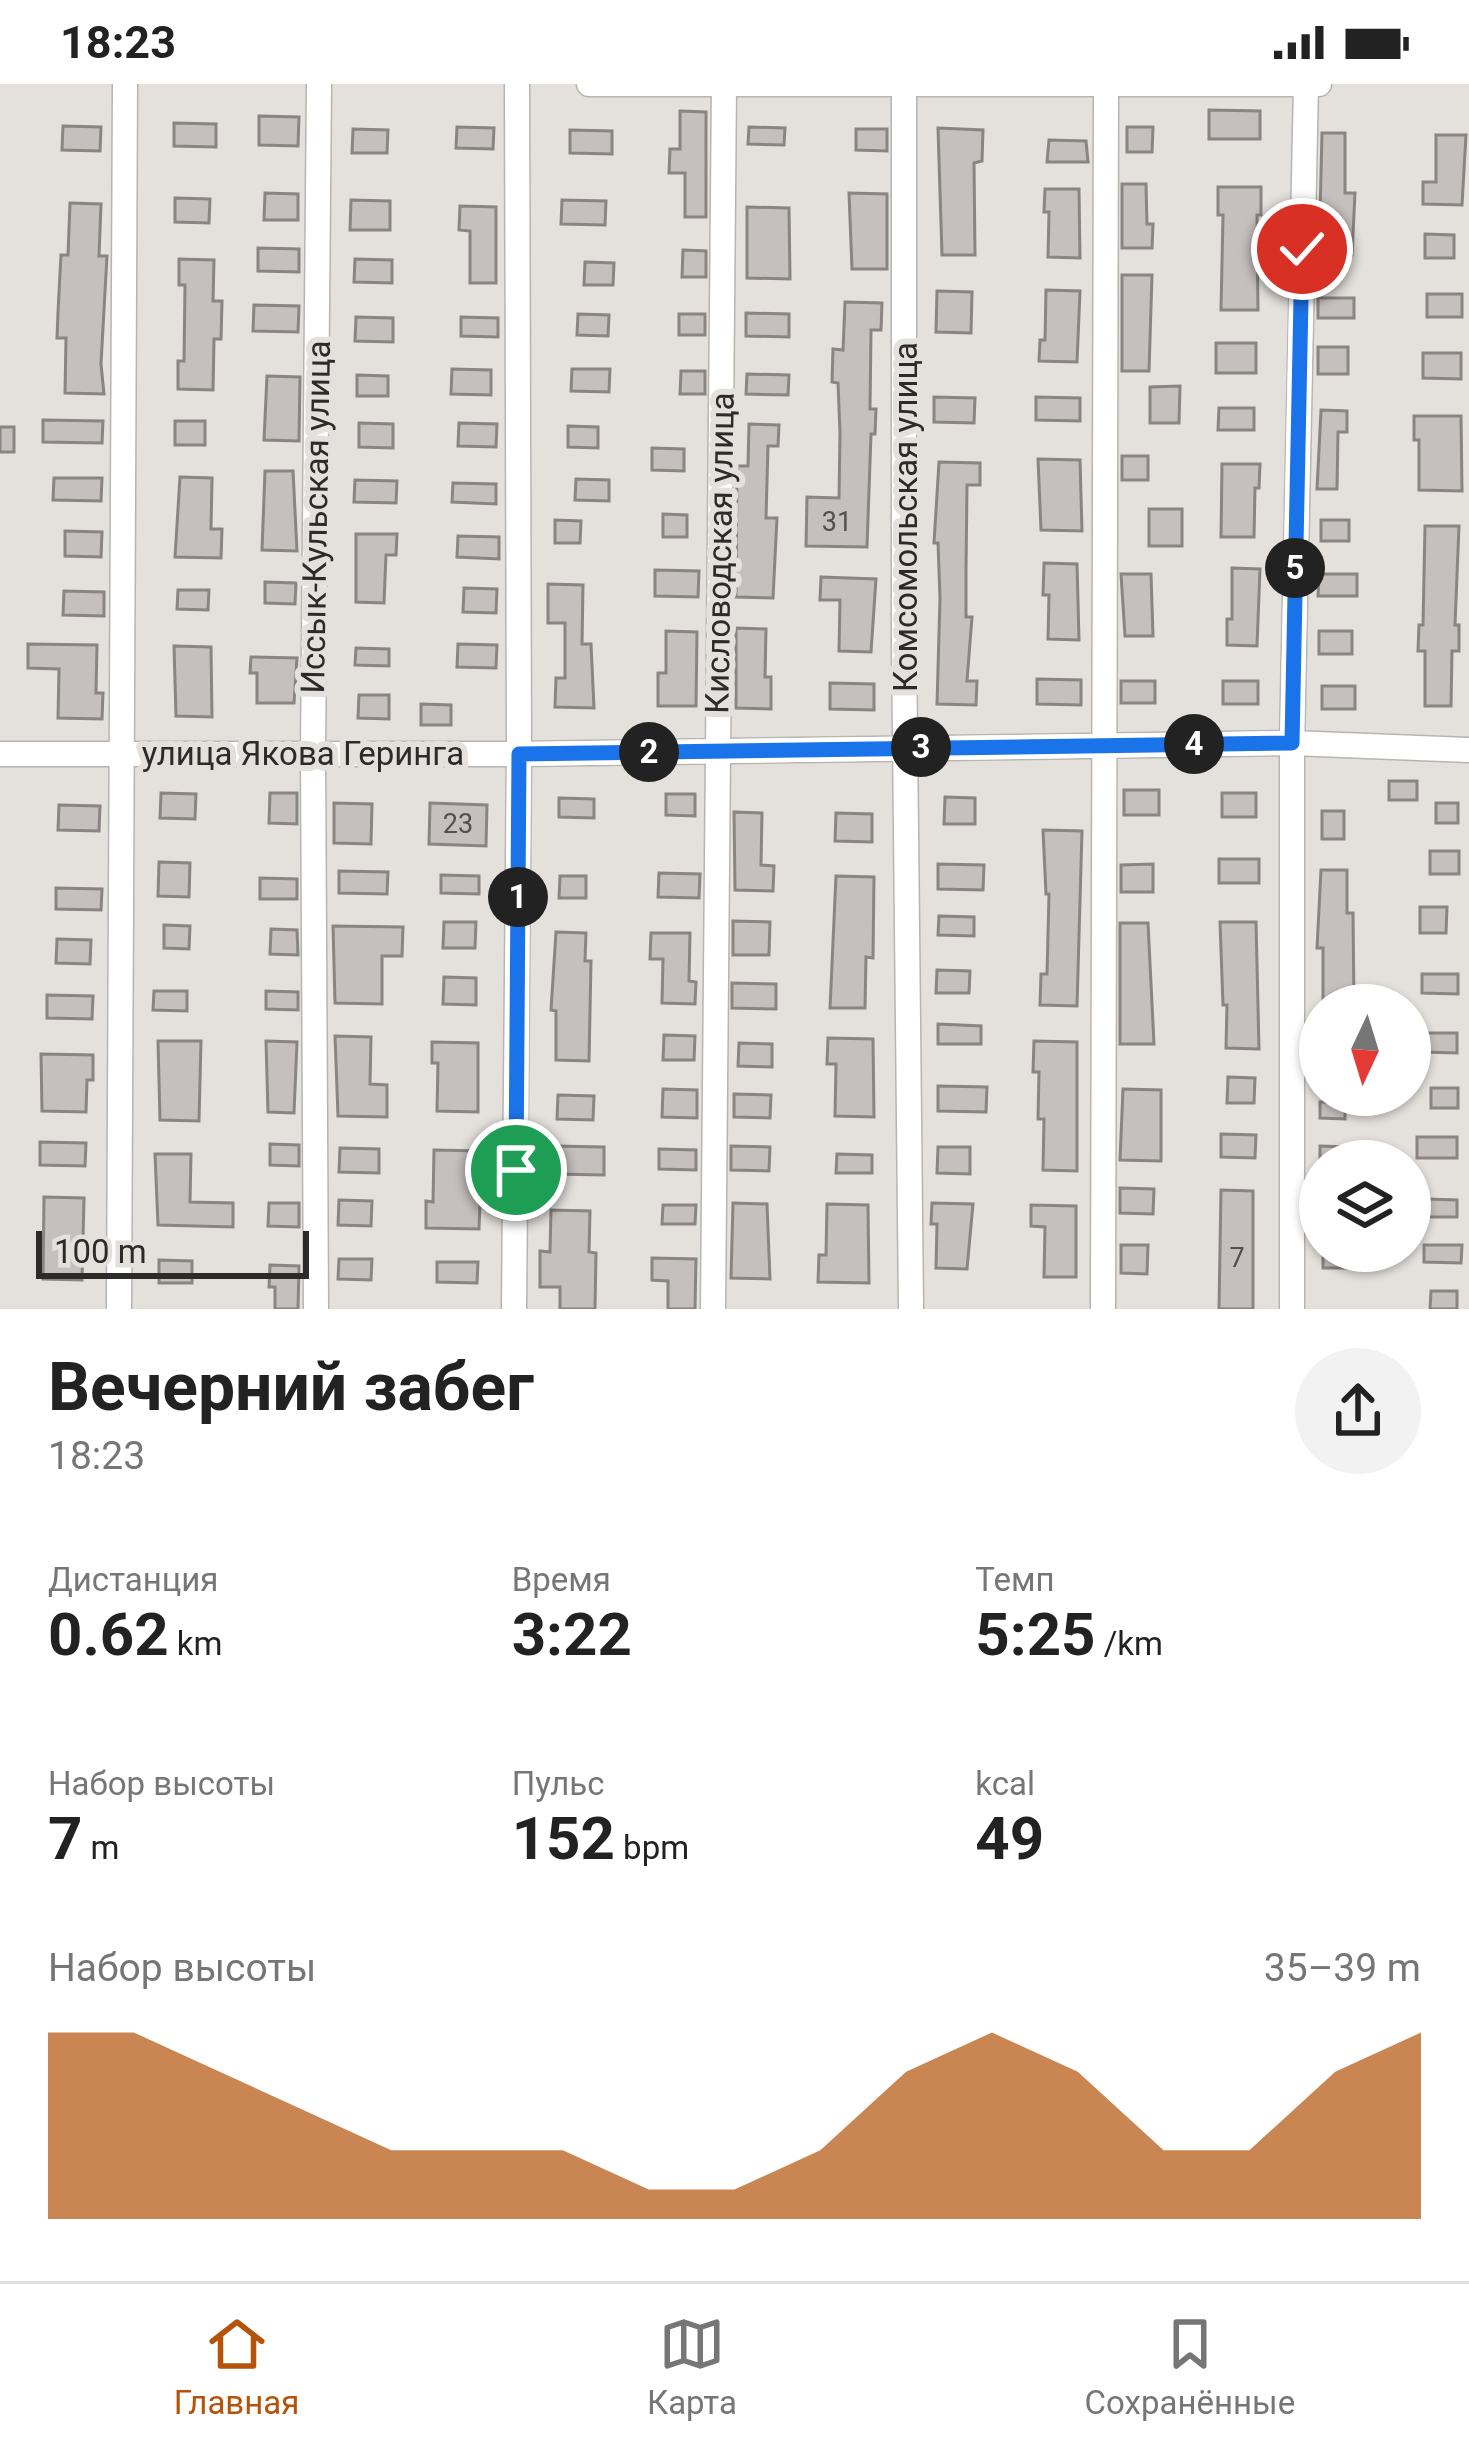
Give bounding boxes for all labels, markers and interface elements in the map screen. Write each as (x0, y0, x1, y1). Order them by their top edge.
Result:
text: 18:23 (60, 16, 176, 69)
pin (1251, 198, 1353, 300)
icon: check (1269, 216, 1335, 282)
street label: Иссык-Кульская улица (293, 340, 338, 694)
street label: Комсомольская улица (886, 342, 925, 692)
street label: Кисловодская улица (697, 392, 742, 714)
house number: 31 (822, 506, 852, 538)
pin: 5 (1265, 538, 1325, 598)
text: 5 (1286, 548, 1304, 587)
pin: 4 (1164, 714, 1224, 774)
pin: 3 (891, 717, 951, 777)
pin: 2 (619, 722, 679, 782)
text: 4 (1185, 724, 1203, 763)
text: 3 (912, 727, 930, 766)
text: 2 (640, 732, 658, 771)
street label: улица Якова Геринга (142, 734, 464, 773)
house number: 23 (443, 808, 473, 840)
pin: 1 (488, 867, 548, 927)
text: 1 (509, 877, 527, 916)
north arrow (1299, 984, 1431, 1116)
map controls (1299, 984, 1431, 1272)
pin (465, 1119, 567, 1221)
icon: arrive (483, 1137, 549, 1203)
button: layers (1299, 1140, 1431, 1272)
scale bar (36, 1225, 309, 1278)
text: 100 m (54, 1232, 147, 1271)
house number: 7 (1229, 1242, 1245, 1274)
button: share (1295, 1348, 1421, 1474)
text: Вечерний забег (48, 1349, 534, 1426)
text: 18:23 (48, 1433, 145, 1479)
text: Дистанция (48, 1560, 218, 1599)
text: Время (512, 1560, 611, 1599)
text: Темп (975, 1560, 1054, 1599)
text: 0.62 (48, 1599, 169, 1670)
text: 3:22 (512, 1599, 632, 1670)
text: 5:25 (975, 1599, 1096, 1670)
text: km (169, 1624, 223, 1663)
text: /km (1096, 1624, 1163, 1663)
text: Набор высоты (48, 1764, 275, 1803)
text: Пульс (512, 1764, 604, 1803)
text: kcal (975, 1764, 1035, 1803)
text: 7 (48, 1803, 82, 1874)
text: 152 (512, 1803, 615, 1874)
text: 49 (975, 1803, 1044, 1874)
text: m (82, 1828, 120, 1867)
text: bpm (615, 1828, 689, 1867)
text: Набор высоты (48, 1945, 316, 1991)
text: 35–39 m (1264, 1945, 1421, 1991)
tab: Главная (174, 2311, 299, 2422)
tab: Карта (647, 2311, 737, 2422)
tab: Сохранённые (1085, 2311, 1295, 2422)

